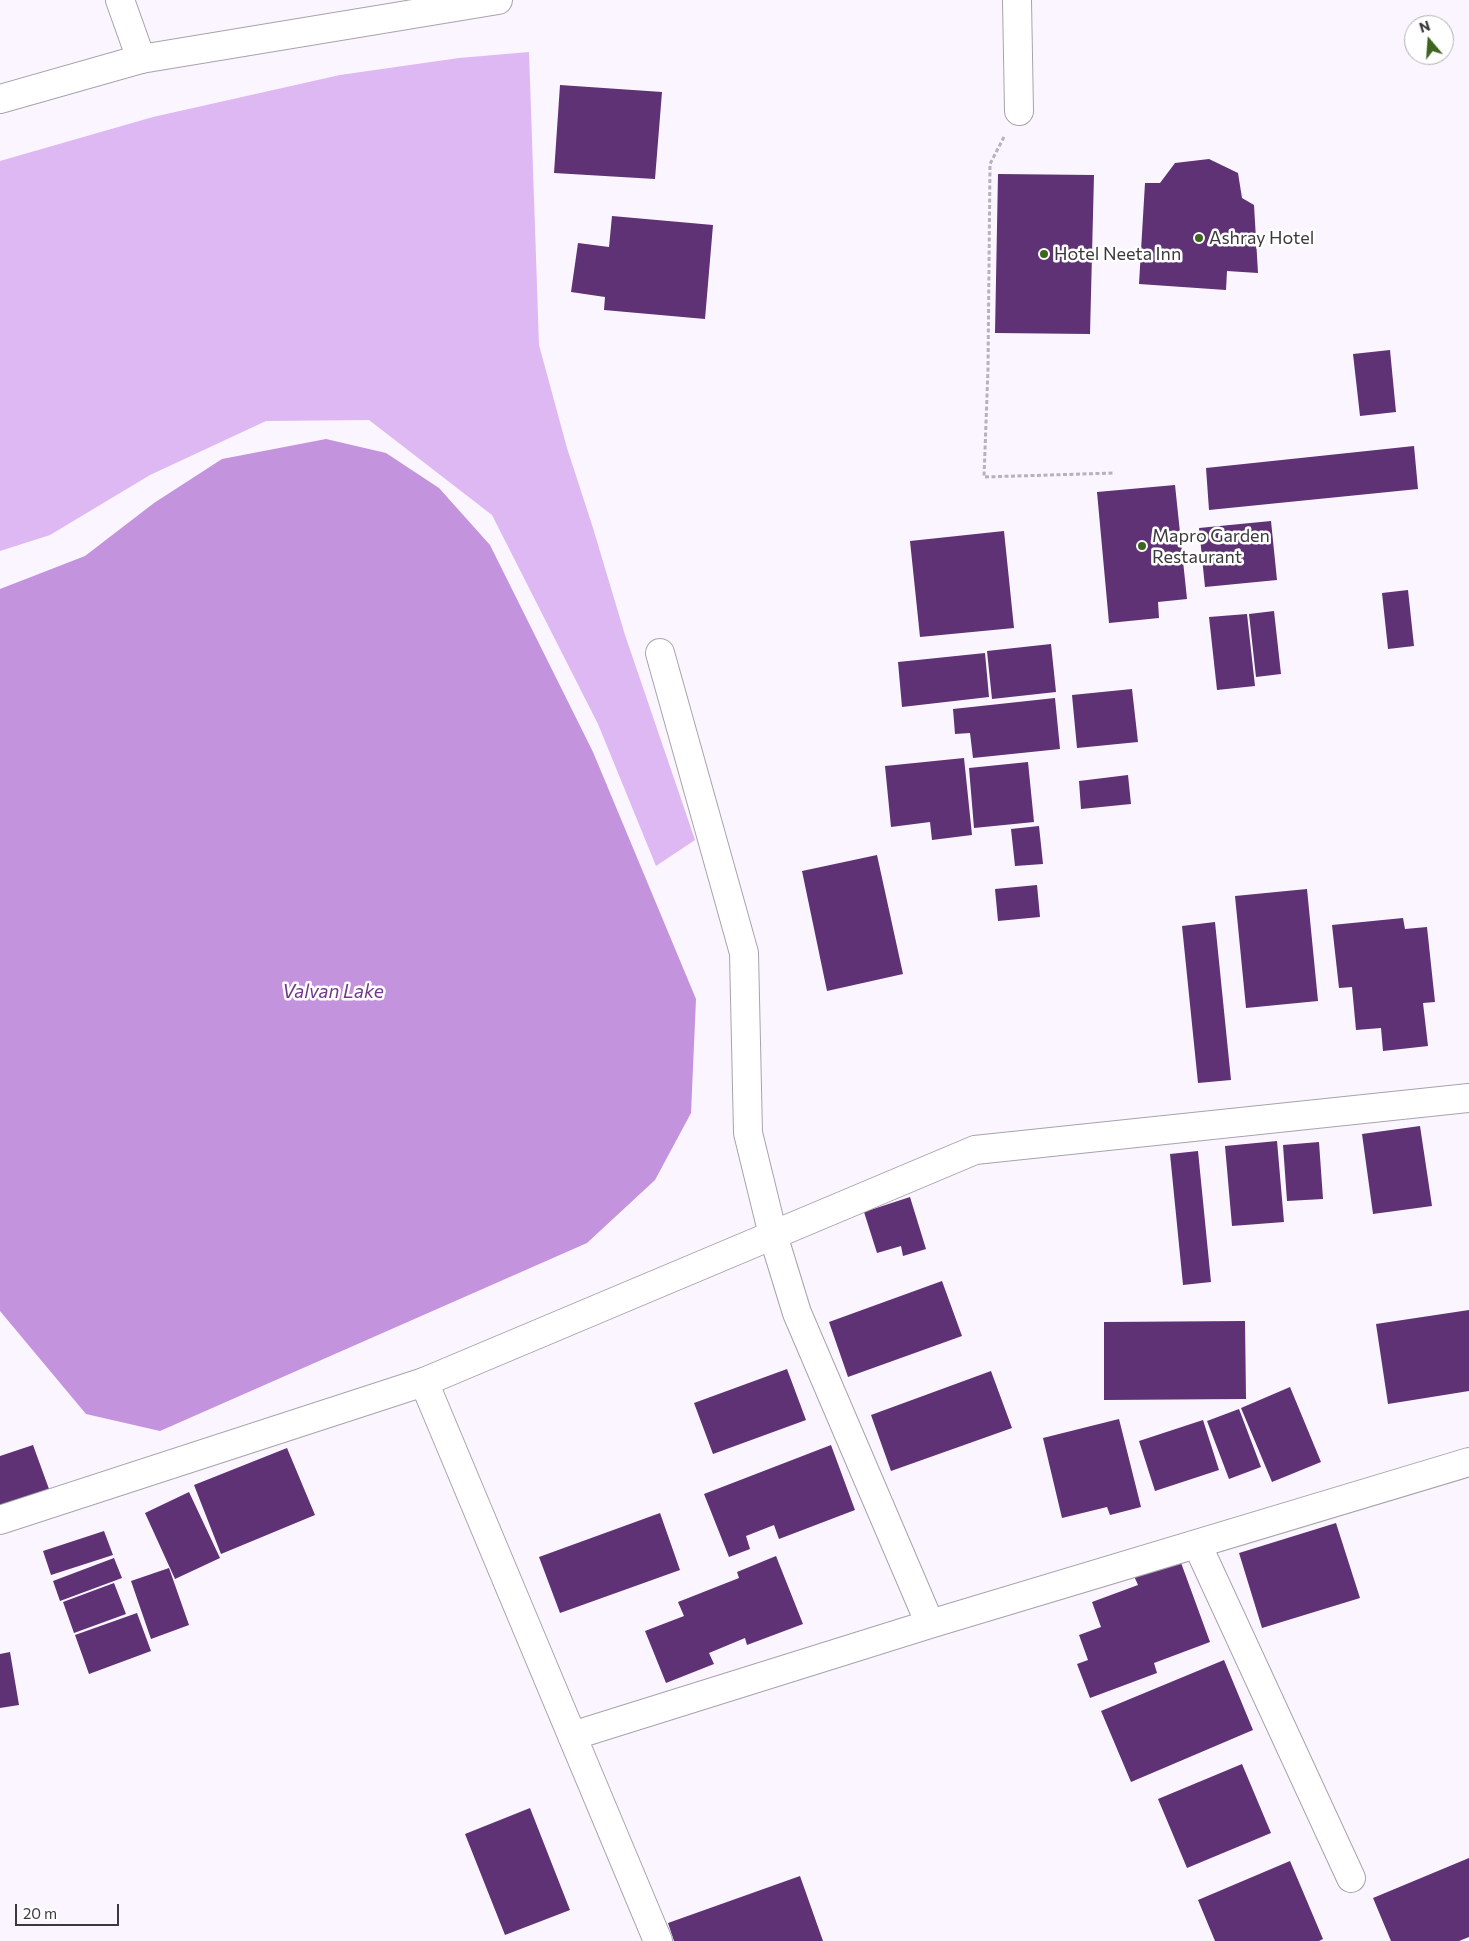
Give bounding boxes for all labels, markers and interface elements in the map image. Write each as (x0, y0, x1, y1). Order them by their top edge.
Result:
north arrow (1404, 15, 1454, 65)
text: N (1417, 17, 1432, 36)
place label: Ashray Hotel (1209, 227, 1314, 249)
marker: Ashray Hotel (1193, 232, 1205, 244)
place label: Hotel Neeta Inn (1054, 243, 1181, 265)
marker: Hotel Neeta Inn (1038, 248, 1050, 260)
place label: Mapro Garden Restaurant (1152, 525, 1270, 568)
marker: Mapro Garden Restaurant (1136, 540, 1148, 552)
water label: Valvan Lake (282, 981, 384, 1003)
scale bar (18, 1894, 121, 1926)
text: 20 m (23, 1904, 57, 1922)

